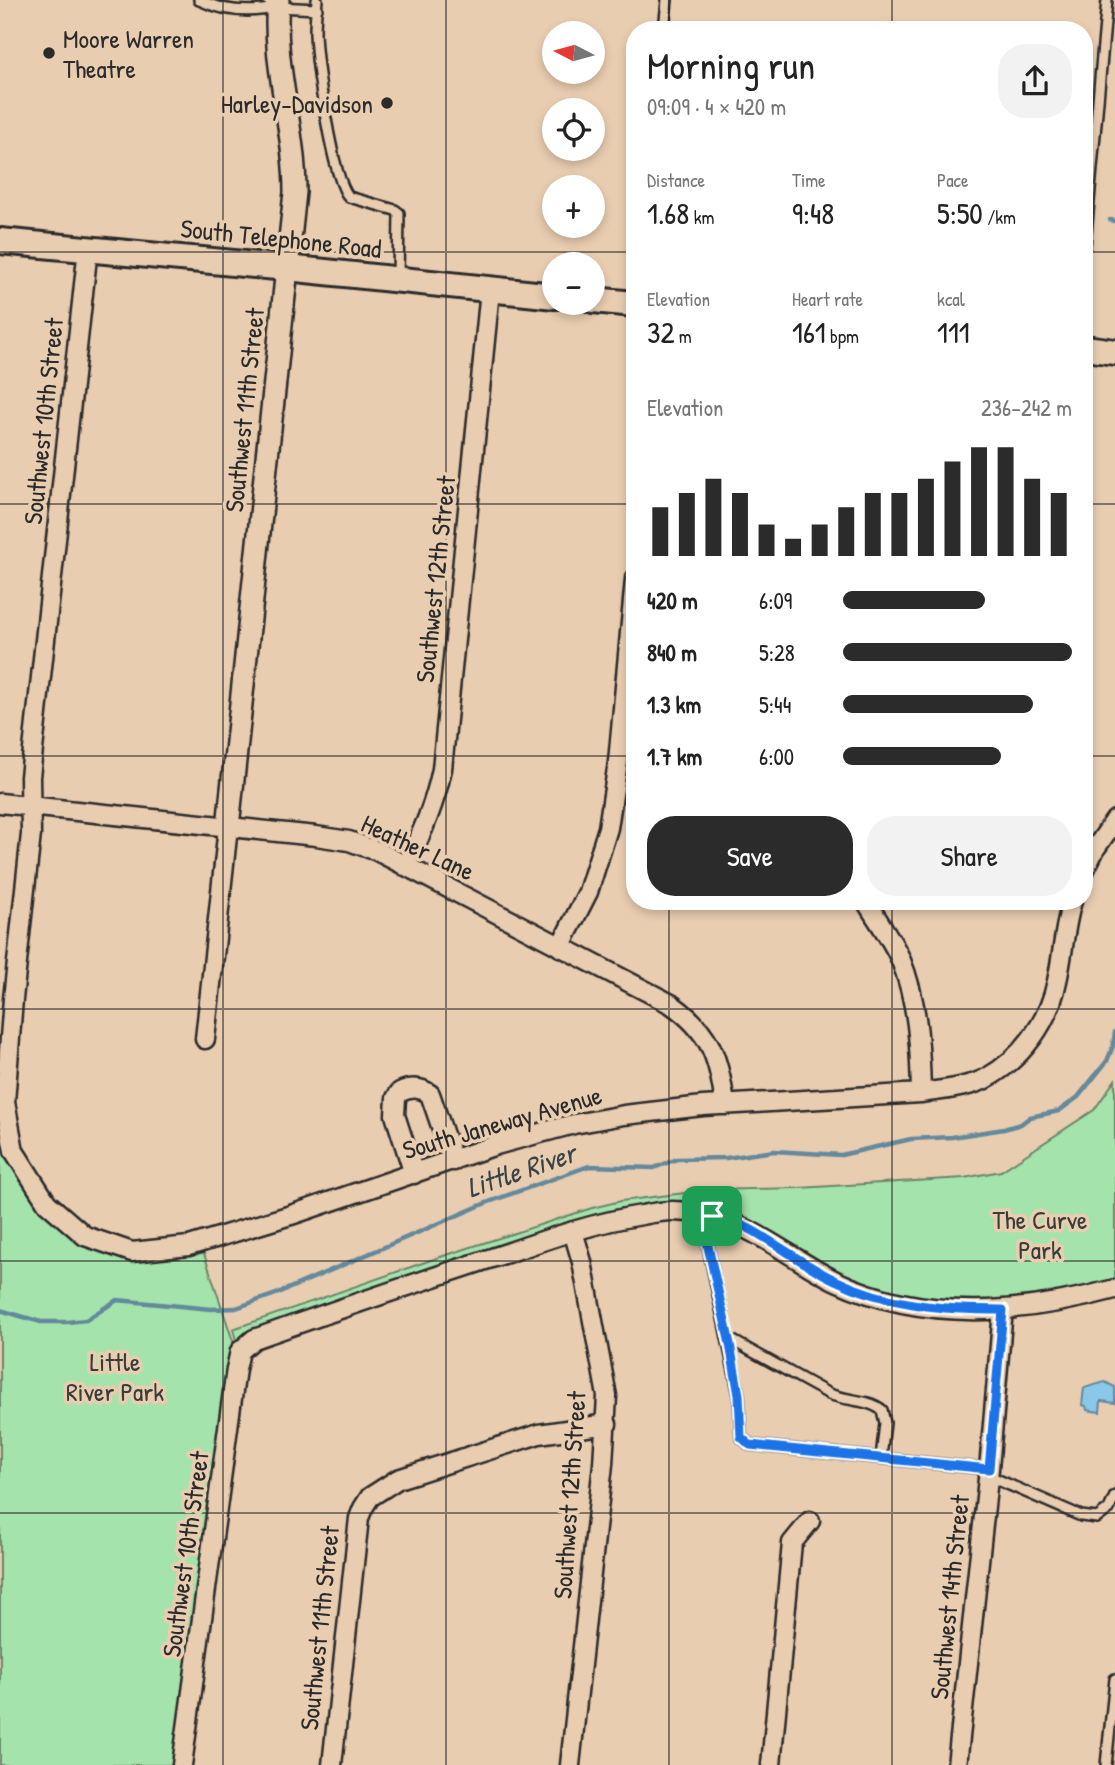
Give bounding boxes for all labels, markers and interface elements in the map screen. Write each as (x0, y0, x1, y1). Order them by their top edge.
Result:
place label: Moore Warren Theatre (63, 21, 194, 86)
north arrow (542, 21, 606, 84)
map controls (542, 21, 605, 315)
text: Morning run (647, 39, 815, 91)
button: share (998, 44, 1072, 118)
marker: Moore Warren Theatre (41, 45, 57, 61)
place label: Harley-Davidson (221, 86, 373, 121)
text: 09:09 · 4 × 420 m (647, 91, 786, 122)
marker: Harley-Davidson (379, 95, 395, 111)
button: locate (542, 98, 605, 161)
text: Distance (647, 167, 705, 193)
text: Time (792, 167, 826, 193)
text: Pace (937, 167, 969, 193)
button: + (542, 175, 605, 238)
text: 1.68 (647, 193, 689, 233)
text: 9:48 (792, 193, 834, 233)
text: 5:50 (937, 193, 983, 233)
text: km (689, 204, 714, 230)
text: /km (983, 204, 1016, 230)
street label: South Telephone Road (179, 210, 383, 266)
button: − (542, 252, 605, 315)
text: Elevation (647, 286, 710, 312)
text: Heart rate (792, 286, 863, 312)
text: kcal (937, 286, 965, 312)
street label: Southwest 11th Street (216, 305, 272, 514)
text: 32 (647, 312, 674, 352)
text: 161 (792, 312, 826, 352)
text: 111 (937, 312, 970, 352)
street label: Southwest 10th Street (15, 315, 71, 526)
text: m (674, 323, 692, 349)
text: bpm (826, 323, 859, 349)
text: Elevation (647, 392, 723, 423)
text: 236–242 m (981, 392, 1072, 423)
street label: Southwest 12th Street (407, 473, 463, 684)
text: 420 m (647, 585, 698, 616)
text: 6:09 (759, 585, 792, 616)
text: 840 m (647, 637, 697, 668)
text: 5:28 (759, 637, 795, 668)
text: 1.3 km (647, 689, 701, 720)
text: 5:44 (759, 689, 791, 720)
text: 1.7 km (647, 741, 702, 772)
text: 6:00 (759, 741, 794, 772)
street label: Heather Lane (356, 806, 480, 888)
button: Save (647, 816, 853, 896)
button: Share (867, 816, 1072, 896)
street label: South Janeway Avenue (398, 1077, 606, 1167)
water label: Little River (461, 1133, 584, 1206)
pin (682, 1186, 742, 1246)
icon: arrive (693, 1197, 731, 1235)
park label: The Curve Park (993, 1202, 1087, 1267)
park label: Little River Park (66, 1344, 164, 1409)
street label: Southwest 12th Street (544, 1389, 594, 1600)
street label: Southwest 10th Street (153, 1448, 217, 1659)
street label: Southwest 14th Street (921, 1492, 977, 1701)
street label: Southwest 11th Street (291, 1523, 347, 1732)

